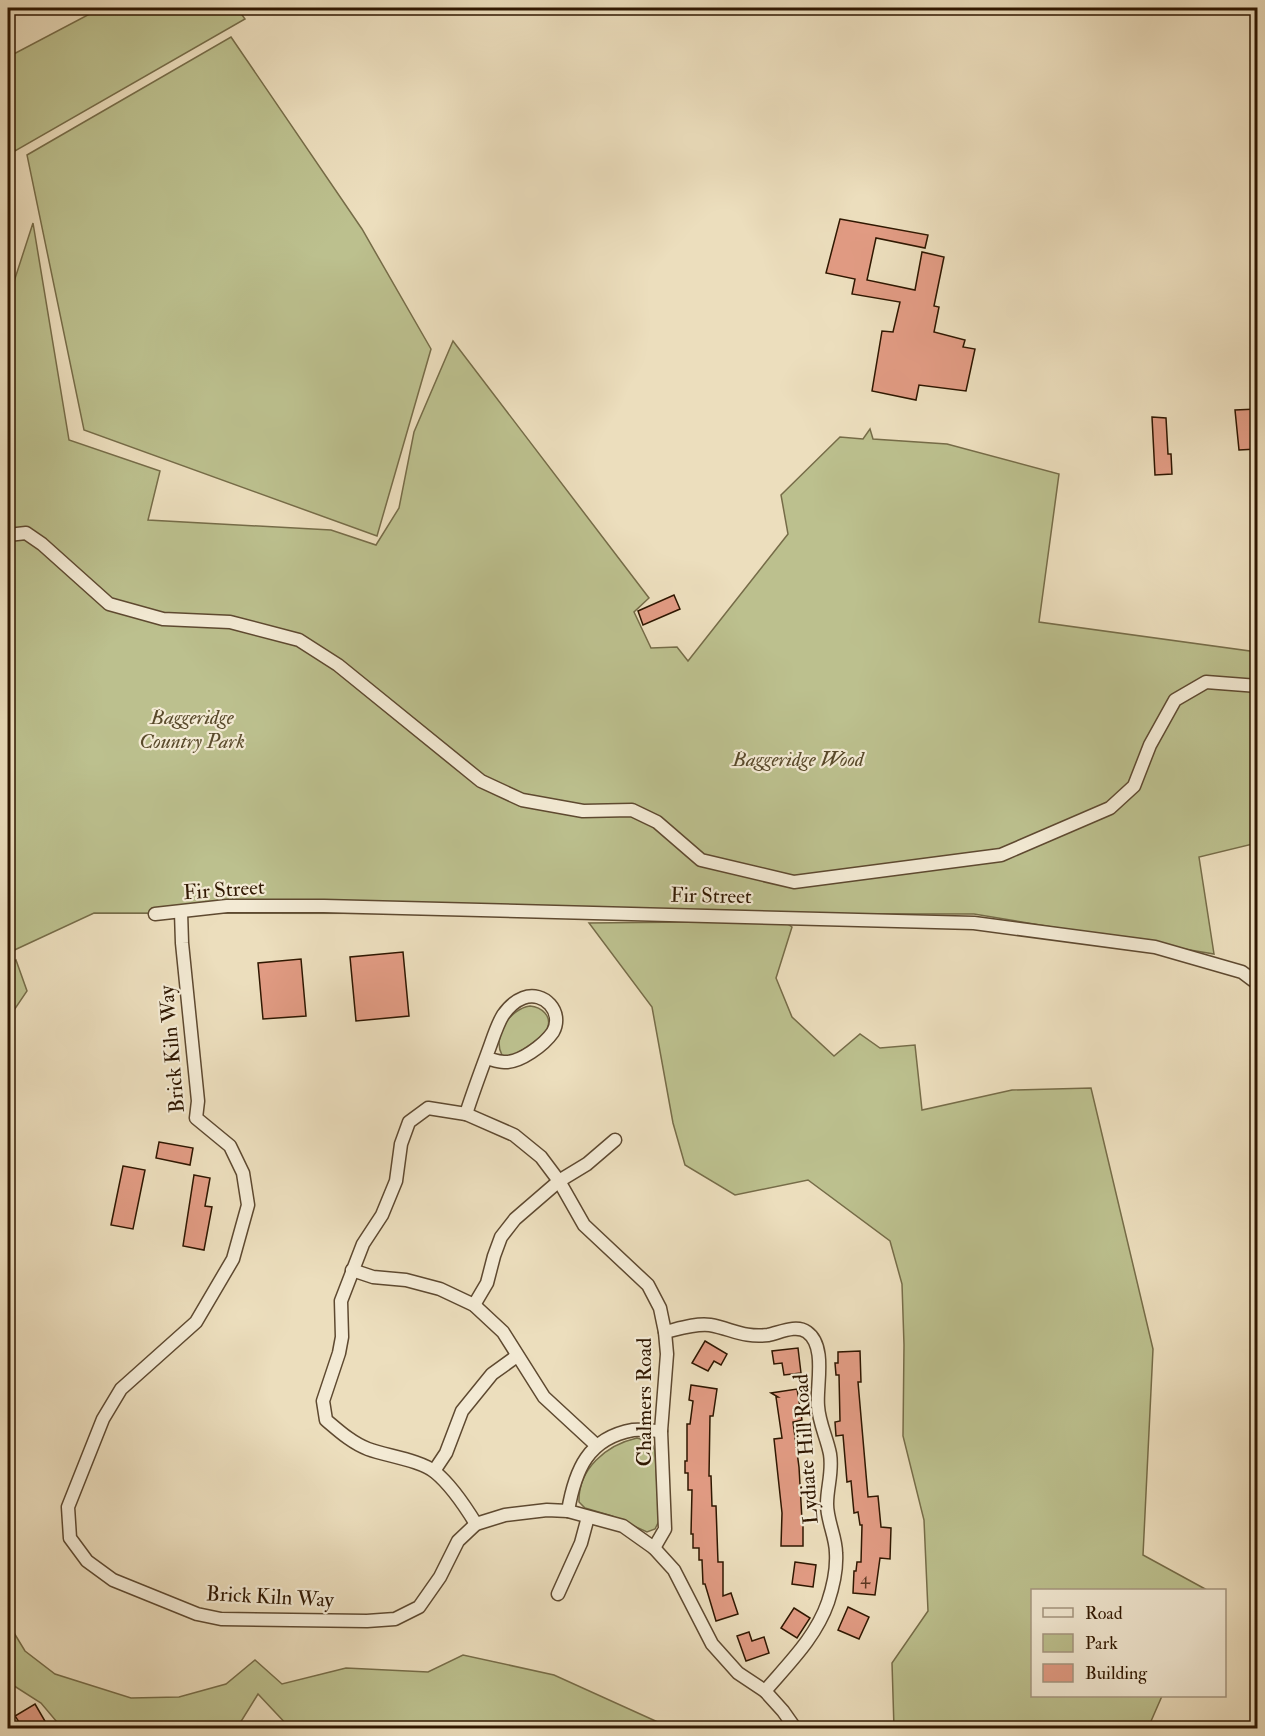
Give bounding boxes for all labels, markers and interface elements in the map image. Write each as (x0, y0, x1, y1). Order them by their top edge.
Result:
park label: Baggeridge Country Park (139, 704, 245, 755)
park label: Baggeridge Wood (731, 746, 865, 773)
street label: Fir Street (182, 874, 266, 906)
street label: Fir Street (670, 882, 752, 910)
street label: Brick Kiln Way (153, 983, 191, 1114)
street label: Chalmers Road (631, 1337, 658, 1466)
street label: Lydiate Hill Road (787, 1372, 825, 1525)
house number: 4 (860, 1567, 871, 1590)
street label: Brick Kiln Way (205, 1580, 335, 1614)
legend (1031, 1589, 1226, 1697)
text: Road (1085, 1602, 1123, 1625)
text: Park (1085, 1632, 1118, 1655)
text: Building (1085, 1662, 1148, 1685)

